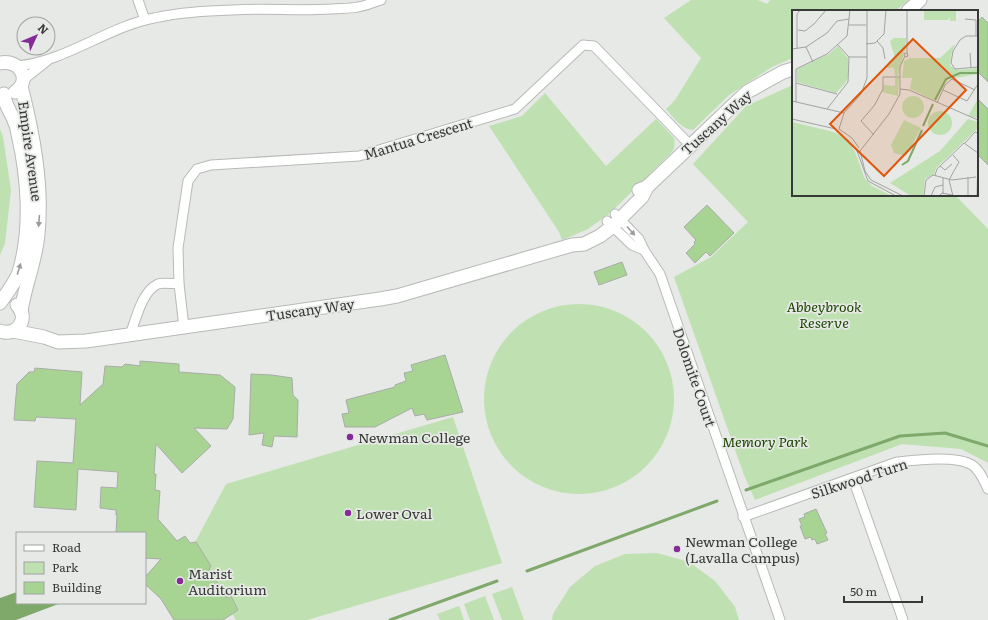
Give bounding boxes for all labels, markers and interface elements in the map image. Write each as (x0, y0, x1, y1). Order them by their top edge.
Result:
inset map (792, 10, 978, 196)
north arrow (16, 16, 56, 56)
text: N (35, 19, 53, 37)
street label: Tuscany Way (676, 84, 756, 159)
street label: Empire Avenue (14, 99, 48, 203)
street label: Mantua Crescent (361, 112, 475, 164)
one-way arrow (35, 215, 42, 227)
one-way arrow (627, 225, 636, 236)
one-way arrow (16, 263, 22, 275)
street label: Tuscany Way (265, 293, 356, 325)
park label: Abbeybrook Reserve (786, 296, 862, 332)
street label: Dolomite Court (669, 325, 721, 430)
place label: Newman College (358, 427, 470, 447)
park label: Memory Park (722, 431, 808, 451)
marker: Newman College (345, 432, 355, 442)
street label: Silkwood Turn (808, 453, 910, 503)
place label: Lower Oval (356, 503, 432, 523)
marker: Lower Oval (343, 508, 353, 518)
place label: Newman College (Lavalla Campus) (685, 531, 800, 567)
legend (16, 532, 146, 604)
text: Road (52, 538, 82, 556)
marker: Newman College (Lavalla Campus) (672, 544, 682, 554)
text: Park (52, 558, 79, 576)
place label: Marist Auditorium (188, 563, 267, 599)
marker: Marist Auditorium (175, 576, 185, 586)
text: Building (52, 578, 102, 596)
scale bar (844, 578, 922, 604)
text: 50 m (850, 582, 877, 600)

